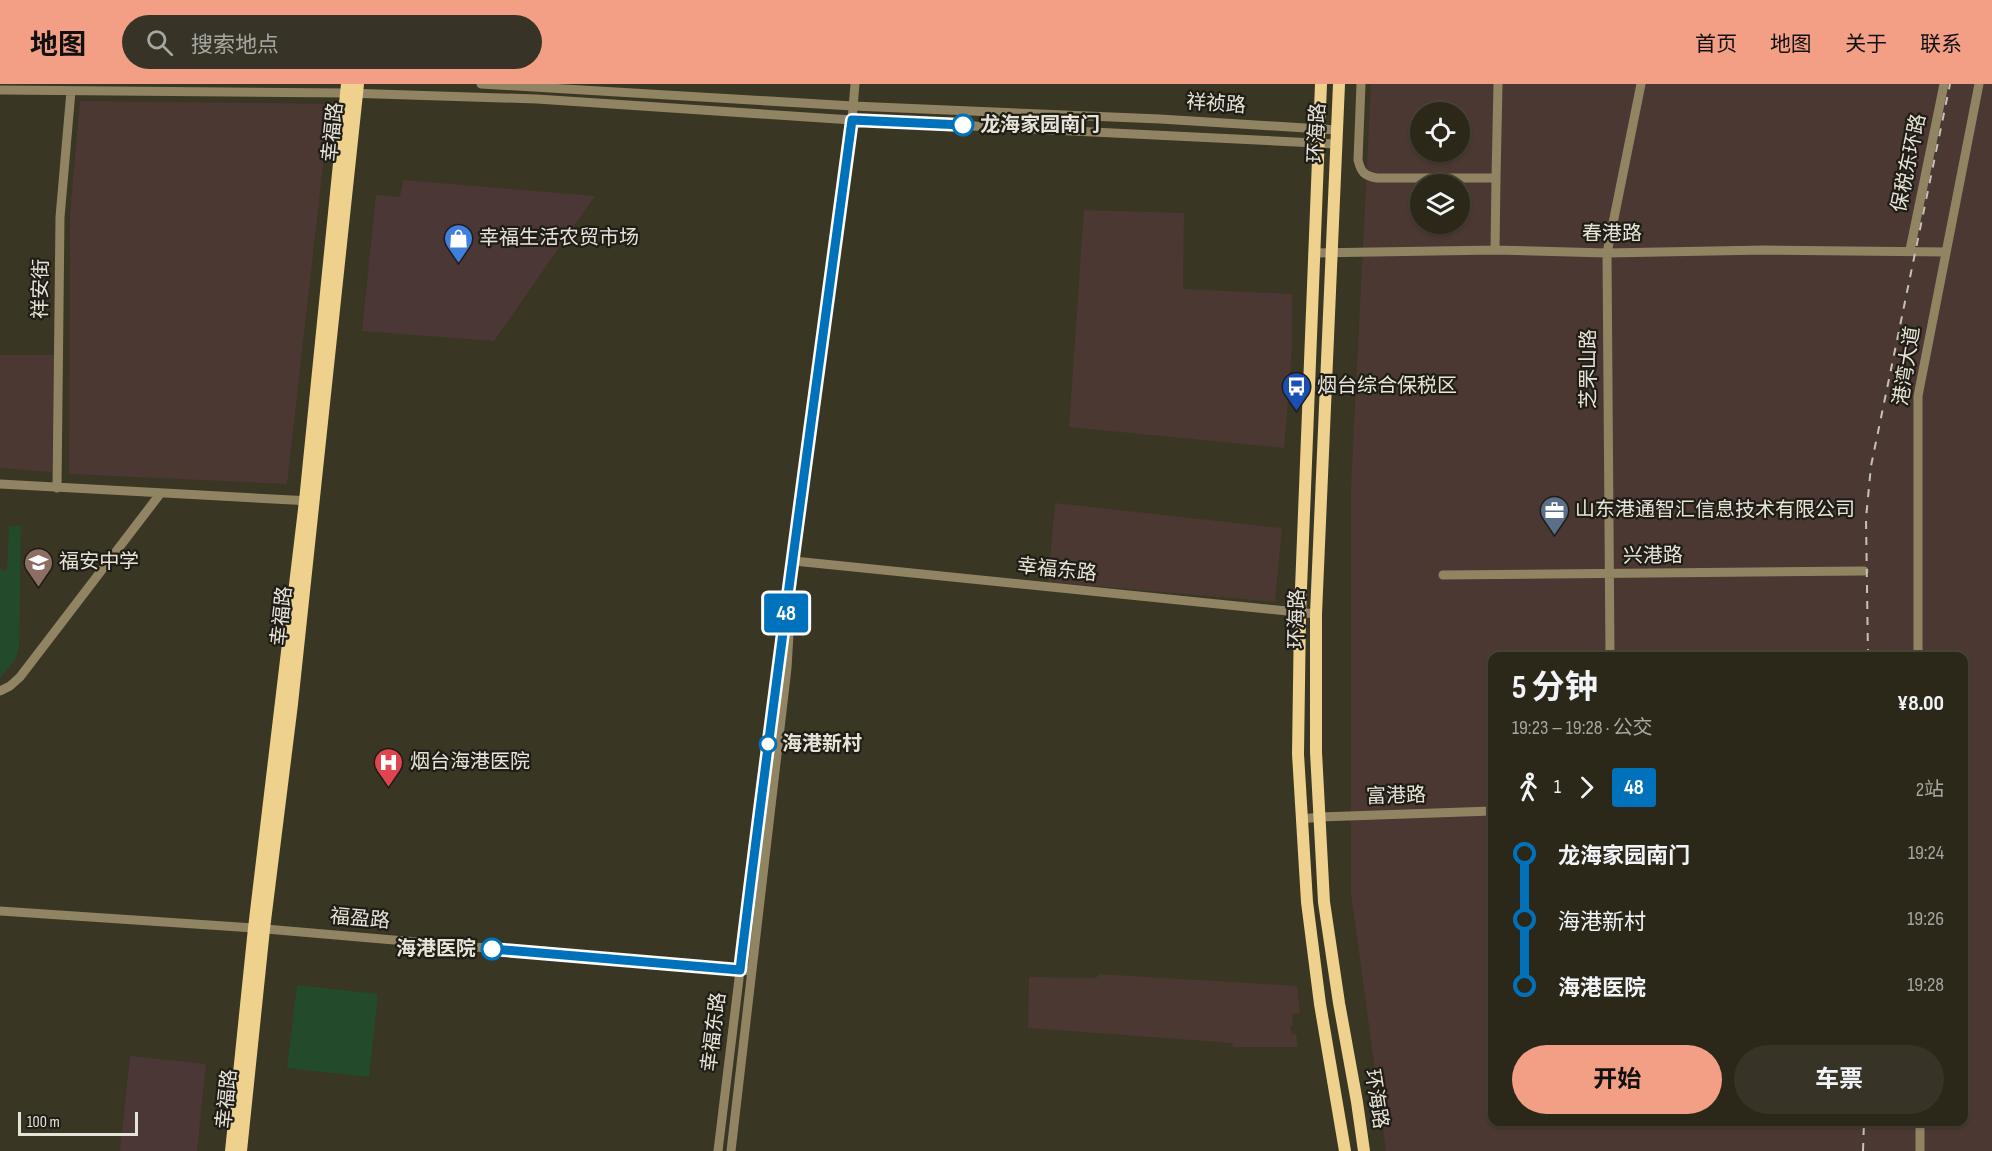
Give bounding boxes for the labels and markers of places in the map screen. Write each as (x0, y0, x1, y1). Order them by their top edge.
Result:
place label: 龙海家园南门 (980, 113, 1100, 137)
marker: 龙海家园南门 (952, 114, 974, 136)
shop icon: 幸福生活农贸市场 (442, 222, 474, 264)
place label: 幸福生活农贸市场 (479, 226, 639, 250)
bus stop icon: 烟台综合保税区 (1280, 370, 1312, 412)
place label: 烟台综合保税区 (1317, 374, 1457, 398)
office icon: 山东港通智汇信息技术有限公司 (1538, 494, 1570, 536)
place label: 山东港通智汇信息技术有限公司 (1575, 498, 1855, 522)
school or university icon: 福安中学 (22, 546, 54, 588)
place label: 福安中学 (59, 550, 139, 574)
place label: 海港新村 (782, 732, 862, 756)
marker: 海港新村 (759, 735, 777, 753)
hospital icon: 烟台海港医院 (373, 746, 405, 788)
place label: 烟台海港医院 (410, 750, 530, 774)
place label: 海港医院 (396, 937, 476, 961)
marker: 海港医院 (481, 938, 503, 960)

